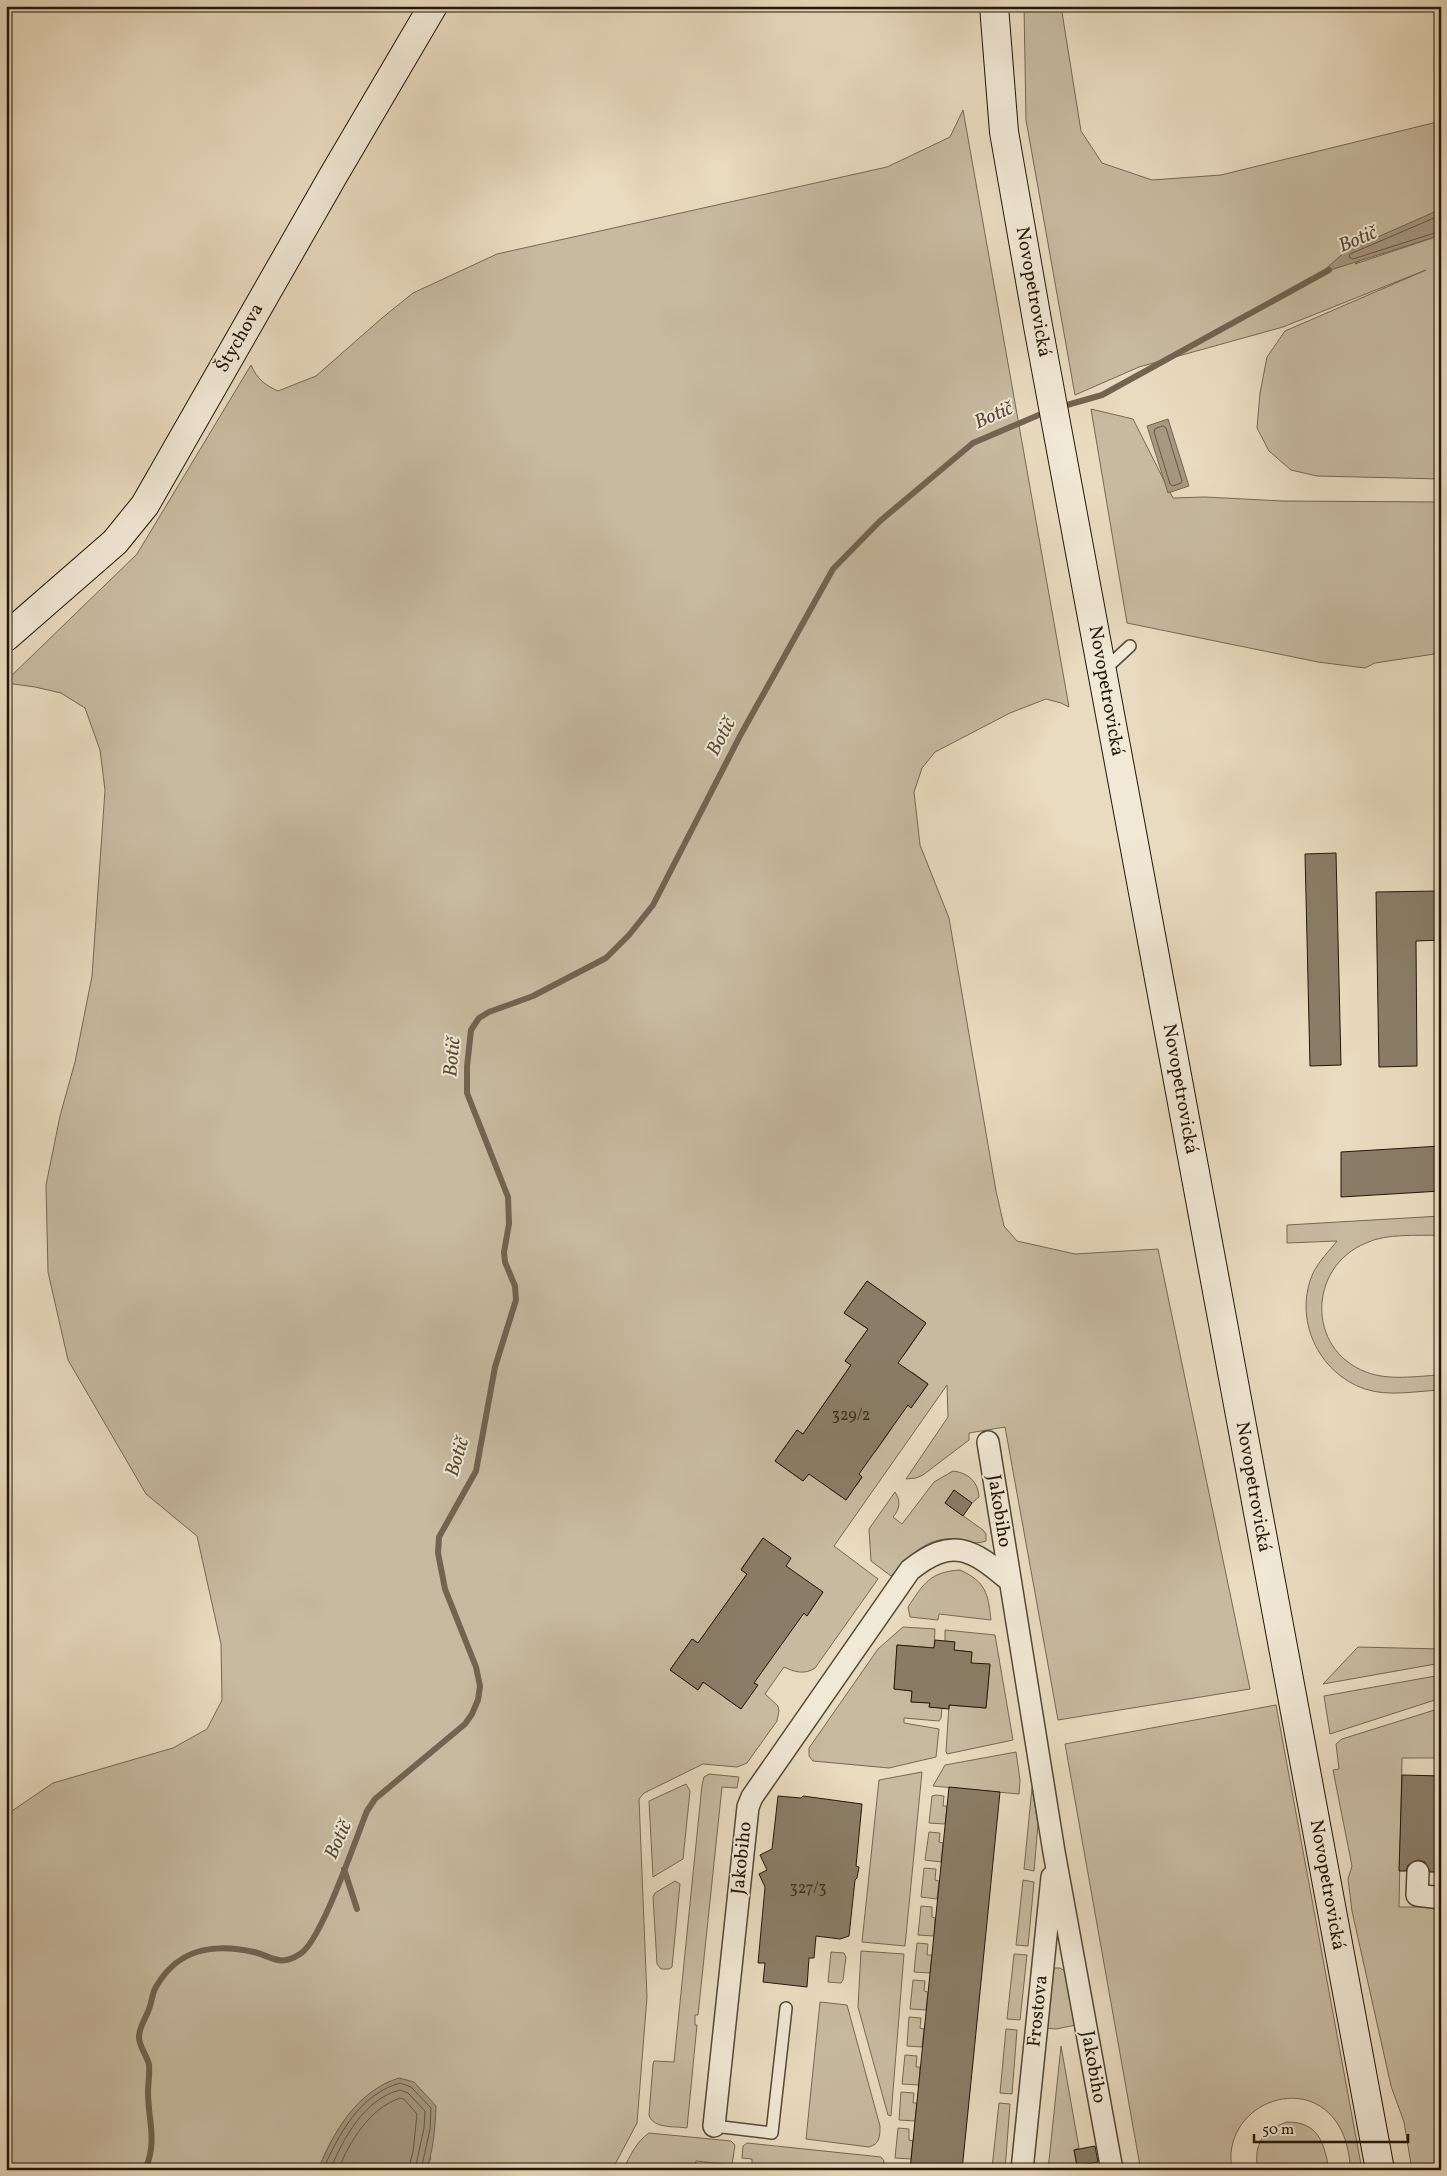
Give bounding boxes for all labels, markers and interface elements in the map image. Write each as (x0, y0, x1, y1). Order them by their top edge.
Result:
water label: Botič (1334, 219, 1383, 261)
street label: Novopetrovická (1009, 225, 1057, 359)
street label: Štychova (210, 299, 270, 377)
water label: Botič (970, 394, 1019, 437)
street label: Novopetrovická (1082, 624, 1130, 758)
water label: Botič (700, 711, 745, 761)
street label: Novopetrovická (1156, 1022, 1204, 1156)
water label: Botič (437, 1034, 469, 1078)
house number: 329/2 (832, 1405, 870, 1427)
street label: Novopetrovická (1229, 1420, 1277, 1554)
water label: Botič (439, 1432, 478, 1480)
street label: Jakobiho (980, 1473, 1018, 1549)
water label: Botič (318, 1815, 361, 1864)
street label: Novopetrovická (1303, 1818, 1351, 1952)
street label: Jakobiho (725, 1820, 759, 1896)
house number: 327/3 (789, 1878, 827, 1900)
street label: Frostova (1021, 1974, 1055, 2048)
street label: Jakobiho (1074, 2029, 1112, 2105)
scale bar (1254, 2111, 1408, 2143)
text: 50 m (1262, 2120, 1294, 2141)

